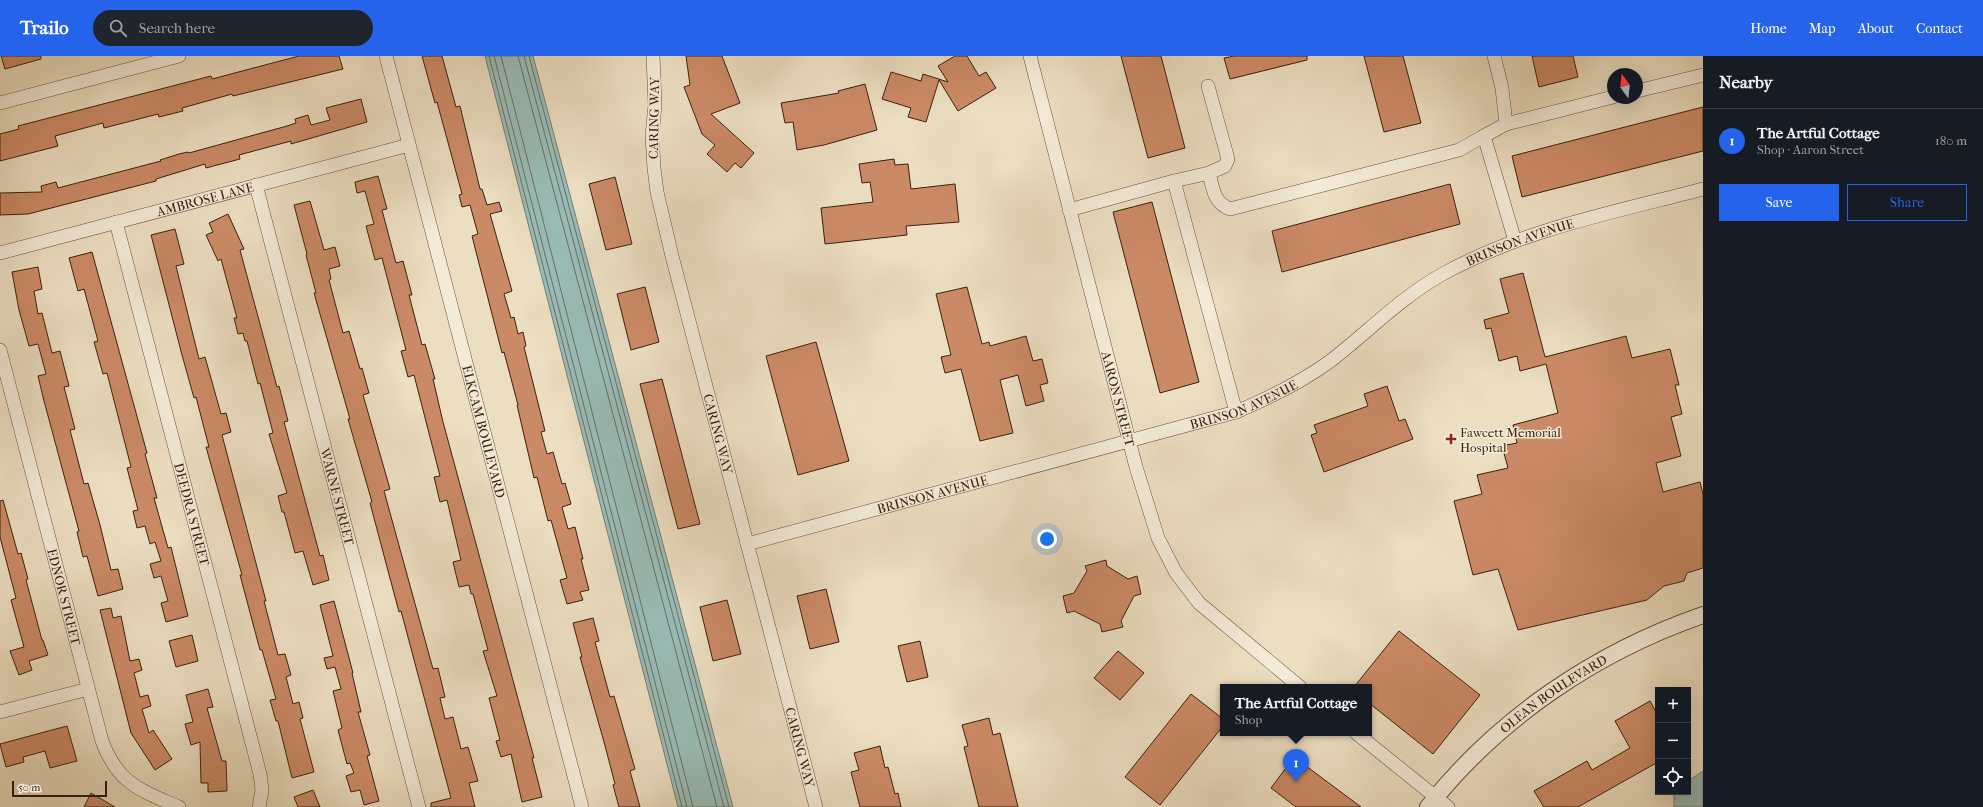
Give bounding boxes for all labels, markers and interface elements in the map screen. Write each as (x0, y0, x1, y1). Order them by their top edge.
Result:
search box (93, 10, 373, 46)
text: Trailo (20, 17, 69, 39)
icon: search (107, 17, 129, 39)
text: Search here (139, 19, 215, 37)
text: Home (1750, 20, 1787, 37)
text: Map (1809, 20, 1836, 37)
text: About (1858, 20, 1894, 37)
text: Contact (1916, 20, 1963, 37)
north arrow (1607, 68, 1643, 104)
text: Nearby (1719, 72, 1773, 92)
street label: CARING WAY (646, 76, 662, 159)
text: The Artful Cottage (1757, 124, 1880, 142)
text: 1 (1730, 133, 1734, 148)
text: 180 m (1935, 133, 1967, 148)
text: Shop · Aaron Street (1757, 142, 1864, 157)
street label: AMBROSE LANE (154, 179, 255, 219)
button: Save (1719, 184, 1839, 221)
button: Share (1847, 184, 1967, 221)
street label: BRINSON AVENUE (1463, 215, 1576, 269)
street label: AARON STREET (1099, 348, 1138, 448)
street label: ELKCAM BOULEVARD (459, 363, 509, 500)
street label: BRINSON AVENUE (1188, 377, 1300, 432)
street label: CARING WAY (701, 392, 736, 477)
place label: Fawcett Memorial Hospital (1460, 425, 1561, 455)
marker: Fawcett Memorial Hospital (1445, 433, 1457, 445)
street label: WARNE STREET (317, 445, 358, 547)
street label: DEEDRA STREET (172, 461, 213, 567)
street label: BRINSON AVENUE (875, 472, 990, 516)
your location (1037, 529, 1057, 549)
street label: EDNOR STREET (45, 547, 84, 647)
street label: OLEAN BOULEVARD (1497, 651, 1610, 736)
popup (1220, 684, 1372, 736)
map controls (1655, 687, 1691, 795)
button: + (1655, 687, 1691, 723)
text: The Artful Cottage (1235, 694, 1357, 712)
street label: CARING WAY (783, 706, 818, 790)
text: Shop (1235, 712, 1262, 727)
button: − (1655, 723, 1691, 759)
pin: 1 (1283, 749, 1309, 782)
button: locate (1655, 759, 1691, 795)
scale bar (12, 779, 107, 798)
text: 50 m (18, 781, 40, 794)

